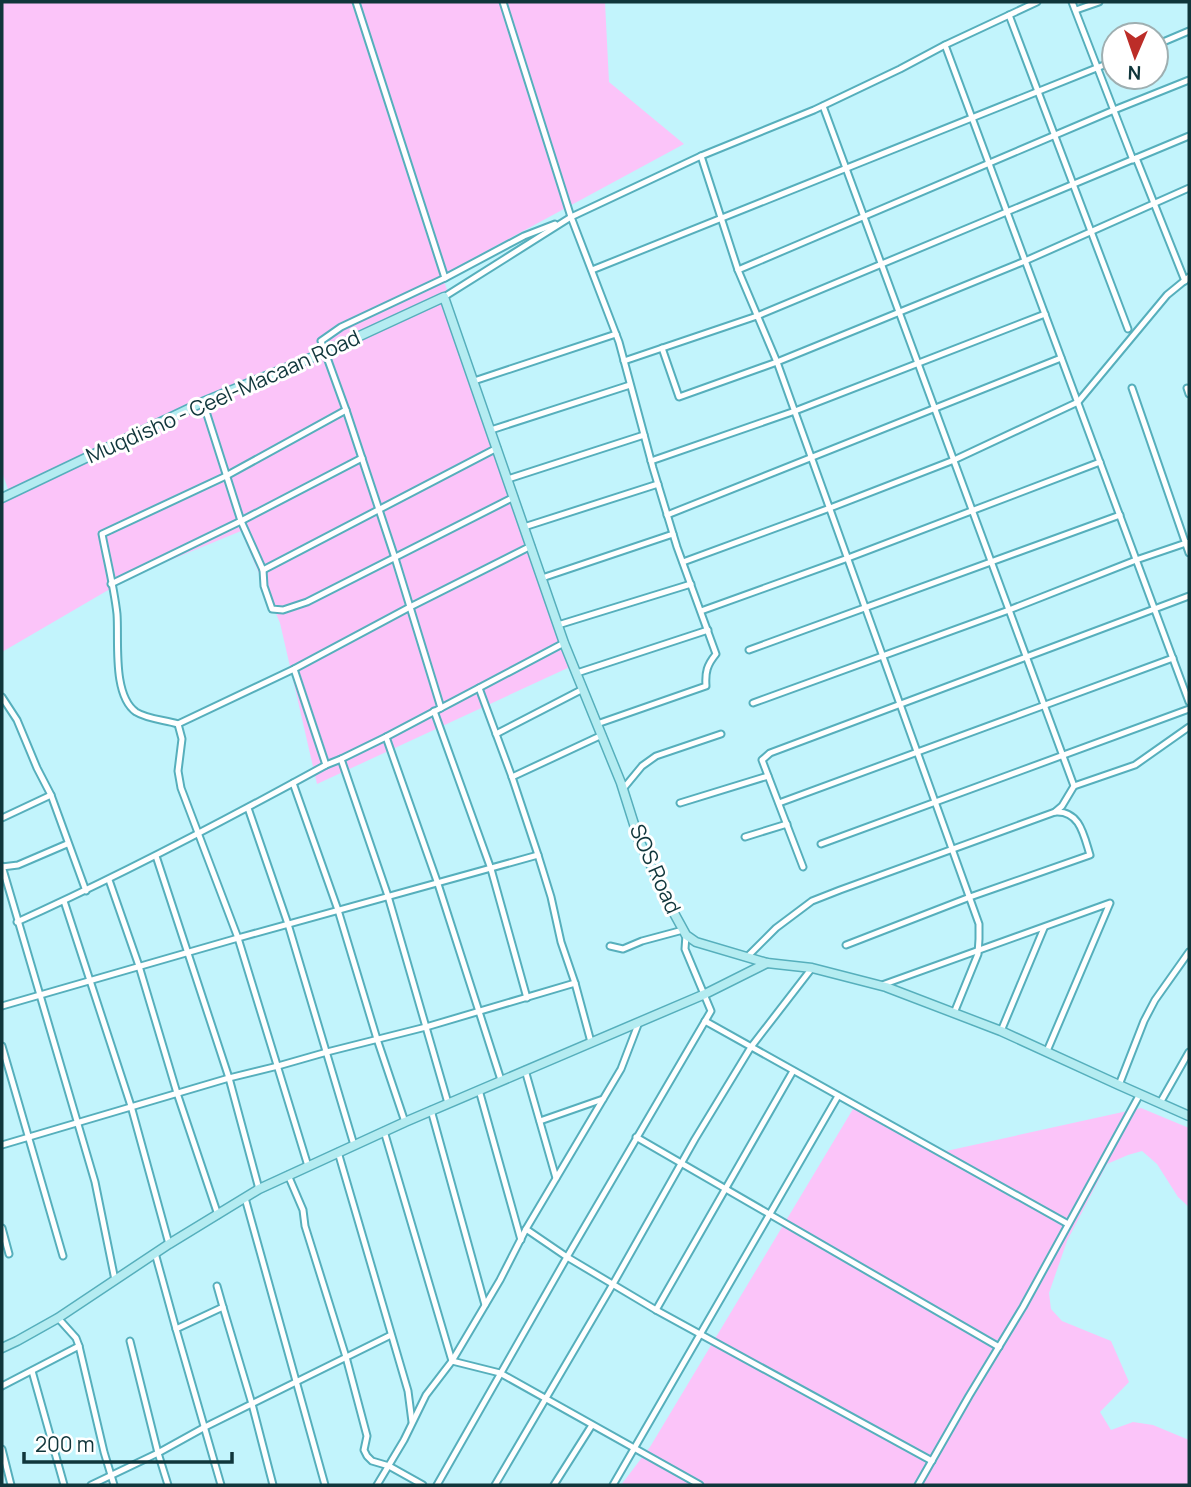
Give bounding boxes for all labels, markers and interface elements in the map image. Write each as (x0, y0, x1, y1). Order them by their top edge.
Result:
north arrow (1100, 21, 1170, 91)
text: N (1127, 60, 1142, 86)
street label: Muqdisho - Ceel-Macaan Road (81, 323, 364, 469)
street label: SOS Road (624, 819, 688, 918)
scale bar (24, 1420, 233, 1464)
text: 200 m (35, 1430, 95, 1458)

